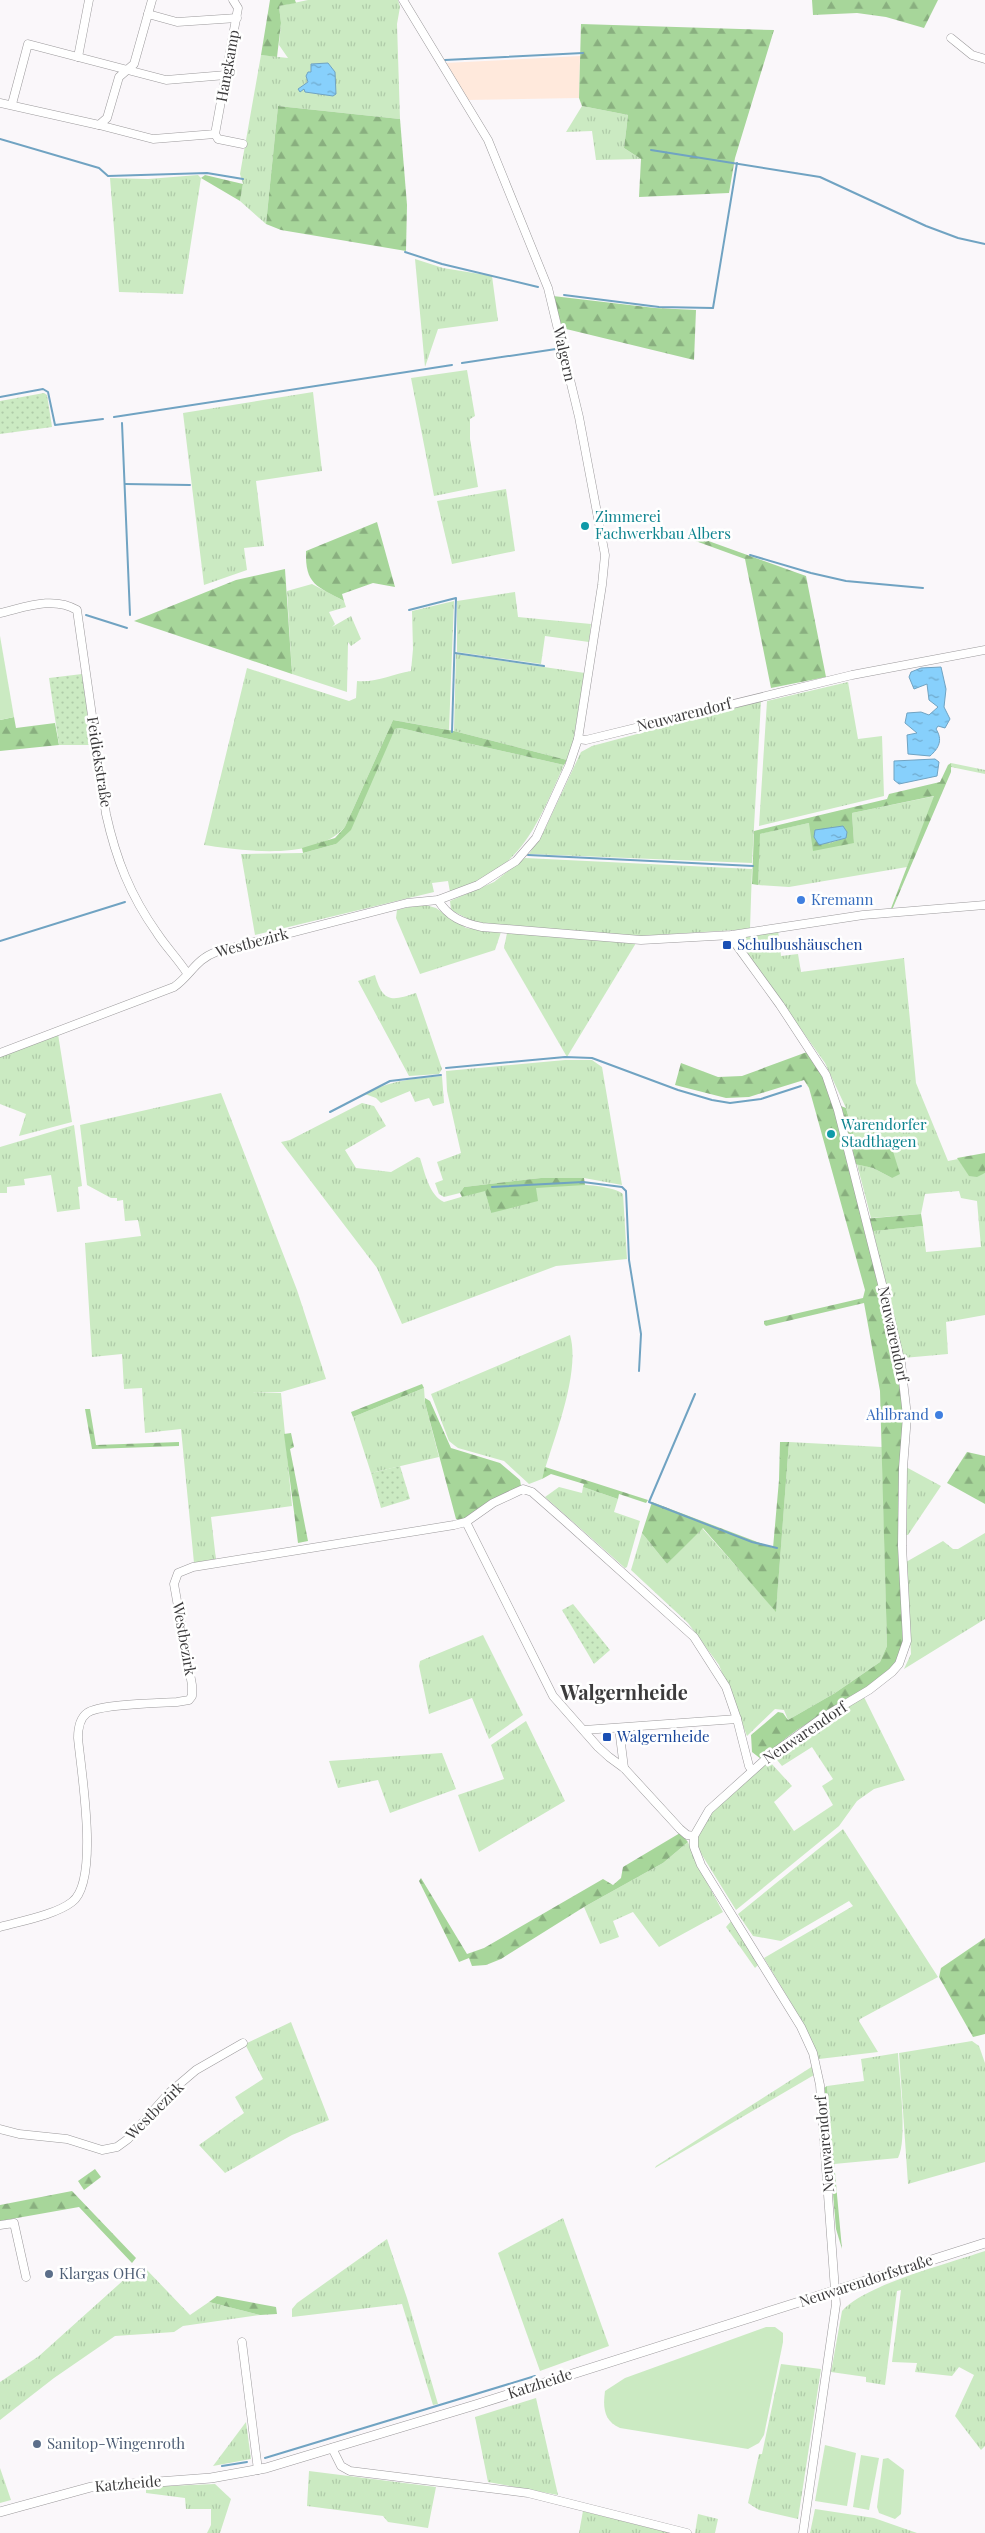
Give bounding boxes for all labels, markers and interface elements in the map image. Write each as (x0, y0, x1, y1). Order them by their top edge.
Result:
street label: Hangkamp (211, 28, 243, 104)
street label: Walgern (549, 323, 581, 383)
place label: Zimmerei Fachwerkbau Albers (595, 506, 731, 543)
marker: Zimmerei Fachwerkbau Albers (579, 520, 591, 532)
street label: Neuwarendorf (634, 692, 734, 735)
street label: Feidiekstraße (83, 715, 117, 809)
place label: Kremann (811, 889, 874, 909)
marker: Kremann (795, 894, 807, 906)
street label: Westbezirk (212, 923, 291, 962)
place label: Schulbushäuschen (737, 934, 862, 954)
marker: Schulbushäuschen (721, 939, 733, 951)
place label: Warendorfer Stadthagen (840, 1114, 927, 1151)
marker: Warendorfer Stadthagen (825, 1128, 837, 1140)
street label: Neuwarendorf (874, 1284, 914, 1384)
place label: Ahlbrand (865, 1404, 929, 1424)
marker: Ahlbrand (933, 1409, 945, 1421)
street label: Westbezirk (169, 1599, 201, 1678)
district label: Walgernheide (559, 1678, 688, 1705)
street label: Neuwarendorf (759, 1696, 851, 1768)
place label: Walgernheide (616, 1726, 710, 1746)
marker: Walgernheide (601, 1731, 613, 1743)
street label: Westbezirk (120, 2076, 188, 2144)
street label: Neuwarendorf (810, 2094, 838, 2193)
street label: Neuwarendorfstraße (796, 2249, 935, 2311)
place label: Klargas OHG (59, 2263, 146, 2283)
marker: Klargas OHG (43, 2268, 55, 2280)
street label: Katzheide (505, 2363, 575, 2403)
place label: Sanitop-Wingenroth (47, 2433, 185, 2453)
marker: Sanitop-Wingenroth (31, 2438, 43, 2450)
street label: Katzheide (94, 2470, 162, 2496)

